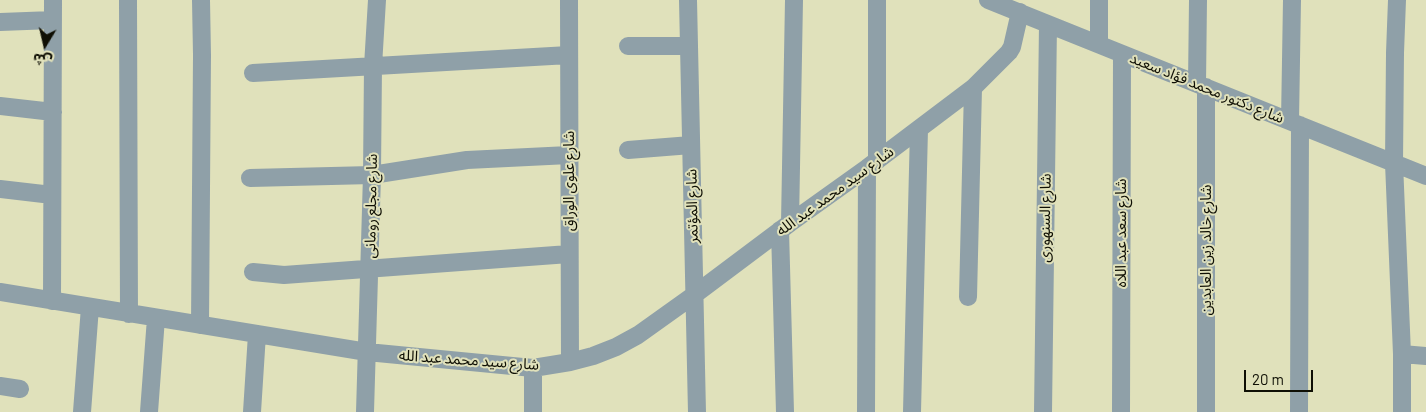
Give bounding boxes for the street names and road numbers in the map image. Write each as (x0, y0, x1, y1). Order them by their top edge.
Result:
street label: شارع دكتور محمد فؤاد سعيد (1127, 49, 1287, 127)
street label: شارع علوى الوراق (560, 131, 578, 231)
street label: شارع سيد محمد عبد الله (773, 142, 897, 240)
street label: شارع مجلع رومانى (361, 154, 381, 258)
street label: شارع المؤتمر (682, 169, 702, 243)
street label: شارع السنهورى (1035, 173, 1055, 263)
street label: شارع سعد عبد اللاه (1112, 179, 1130, 287)
street label: شارع خالد زين العابدين (1197, 185, 1215, 315)
street label: شارع سيد محمد عبد الله (398, 346, 540, 374)

